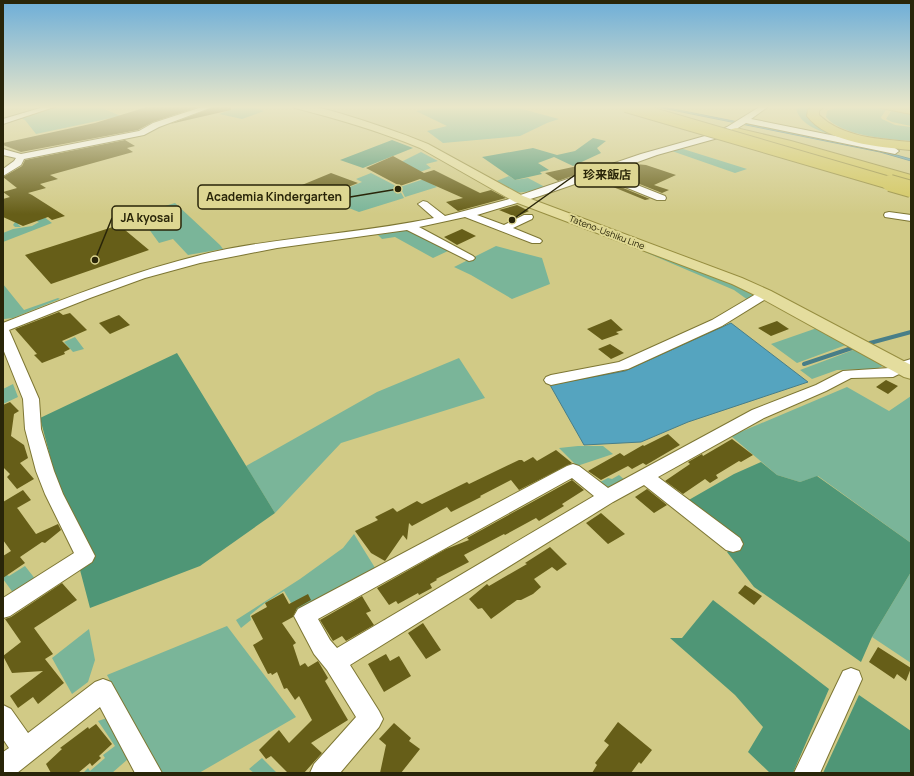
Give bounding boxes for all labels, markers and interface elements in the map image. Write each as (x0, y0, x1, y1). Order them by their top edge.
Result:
callout: 珍来飯店 (575, 163, 639, 187)
text: 珍来飯店 (583, 166, 631, 183)
callout: Academia Kindergarten (198, 185, 350, 209)
text: Academia Kindergarten (206, 188, 342, 205)
callout: JA kyosai (112, 206, 181, 230)
text: JA kyosai (120, 209, 174, 226)
street label: Tateno-Ushiku Line (567, 212, 647, 252)

